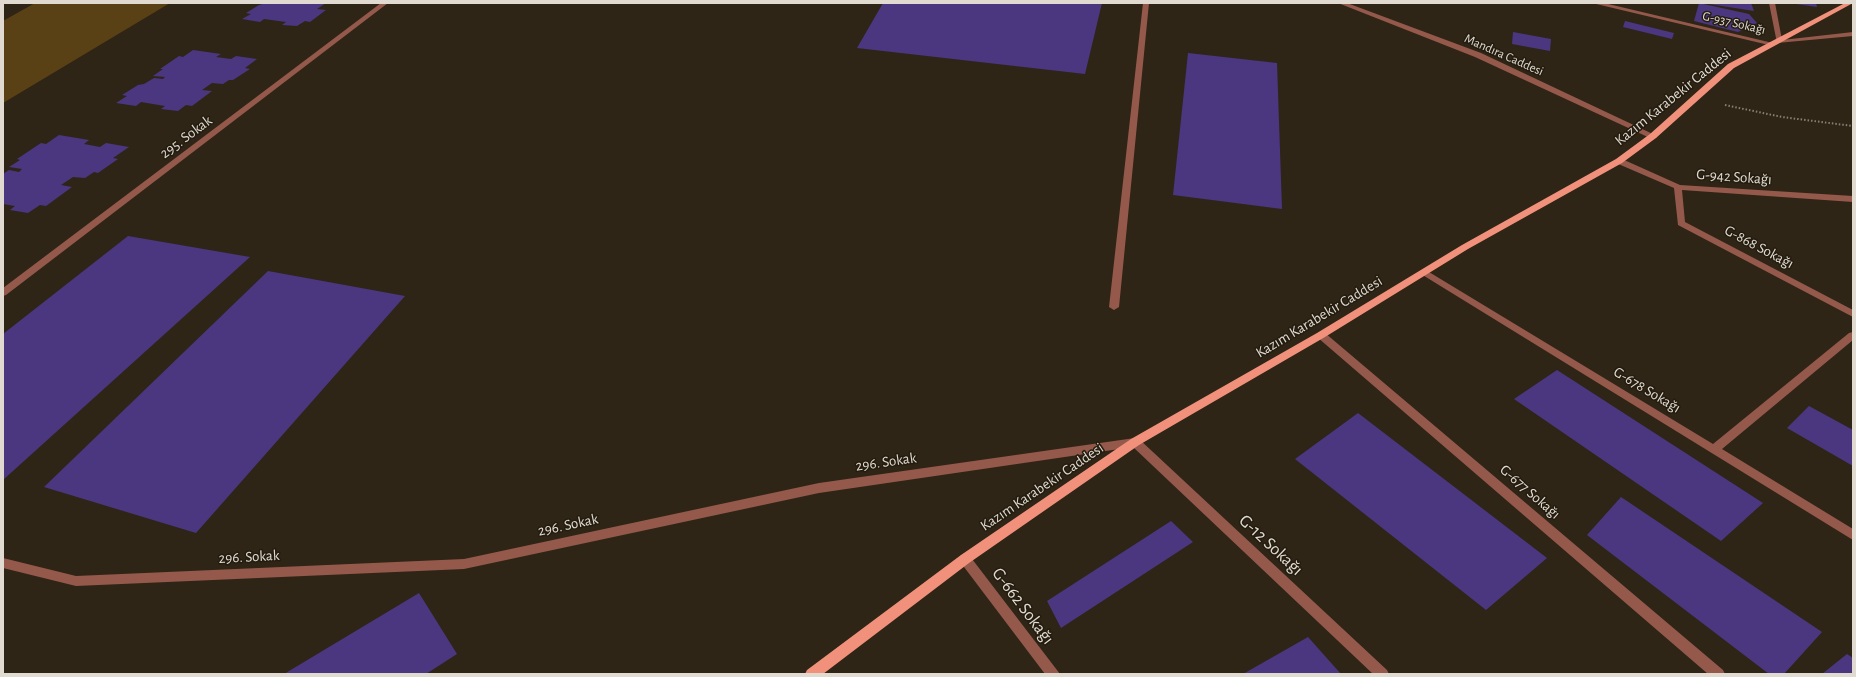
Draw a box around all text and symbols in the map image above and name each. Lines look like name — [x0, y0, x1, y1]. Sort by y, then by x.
street label: G-937 Sokağı — [1701, 8, 1767, 38]
street label: Mandıra Caddesi — [1462, 31, 1546, 79]
street label: Kazım Karabekir Caddesi — [1611, 45, 1735, 149]
street label: 295. Sokak — [156, 112, 216, 162]
street label: G-942 Sokağı — [1696, 165, 1772, 189]
street label: G-868 Sokağı — [1721, 221, 1797, 273]
street label: Kazım Karabekir Caddesi — [1252, 272, 1386, 362]
street label: G-678 Sokağı — [1610, 363, 1684, 417]
street label: Kazım Karabekir Caddesi — [977, 439, 1107, 535]
street label: 296. Sokak — [854, 449, 918, 475]
street label: G-677 Sokağı — [1496, 461, 1564, 523]
street label: 296. Sokak — [536, 510, 600, 540]
street label: G-12 Sokağı — [1234, 510, 1308, 580]
street label: 296. Sokak — [218, 546, 280, 568]
street label: G-662 Sokağı — [987, 563, 1059, 649]

